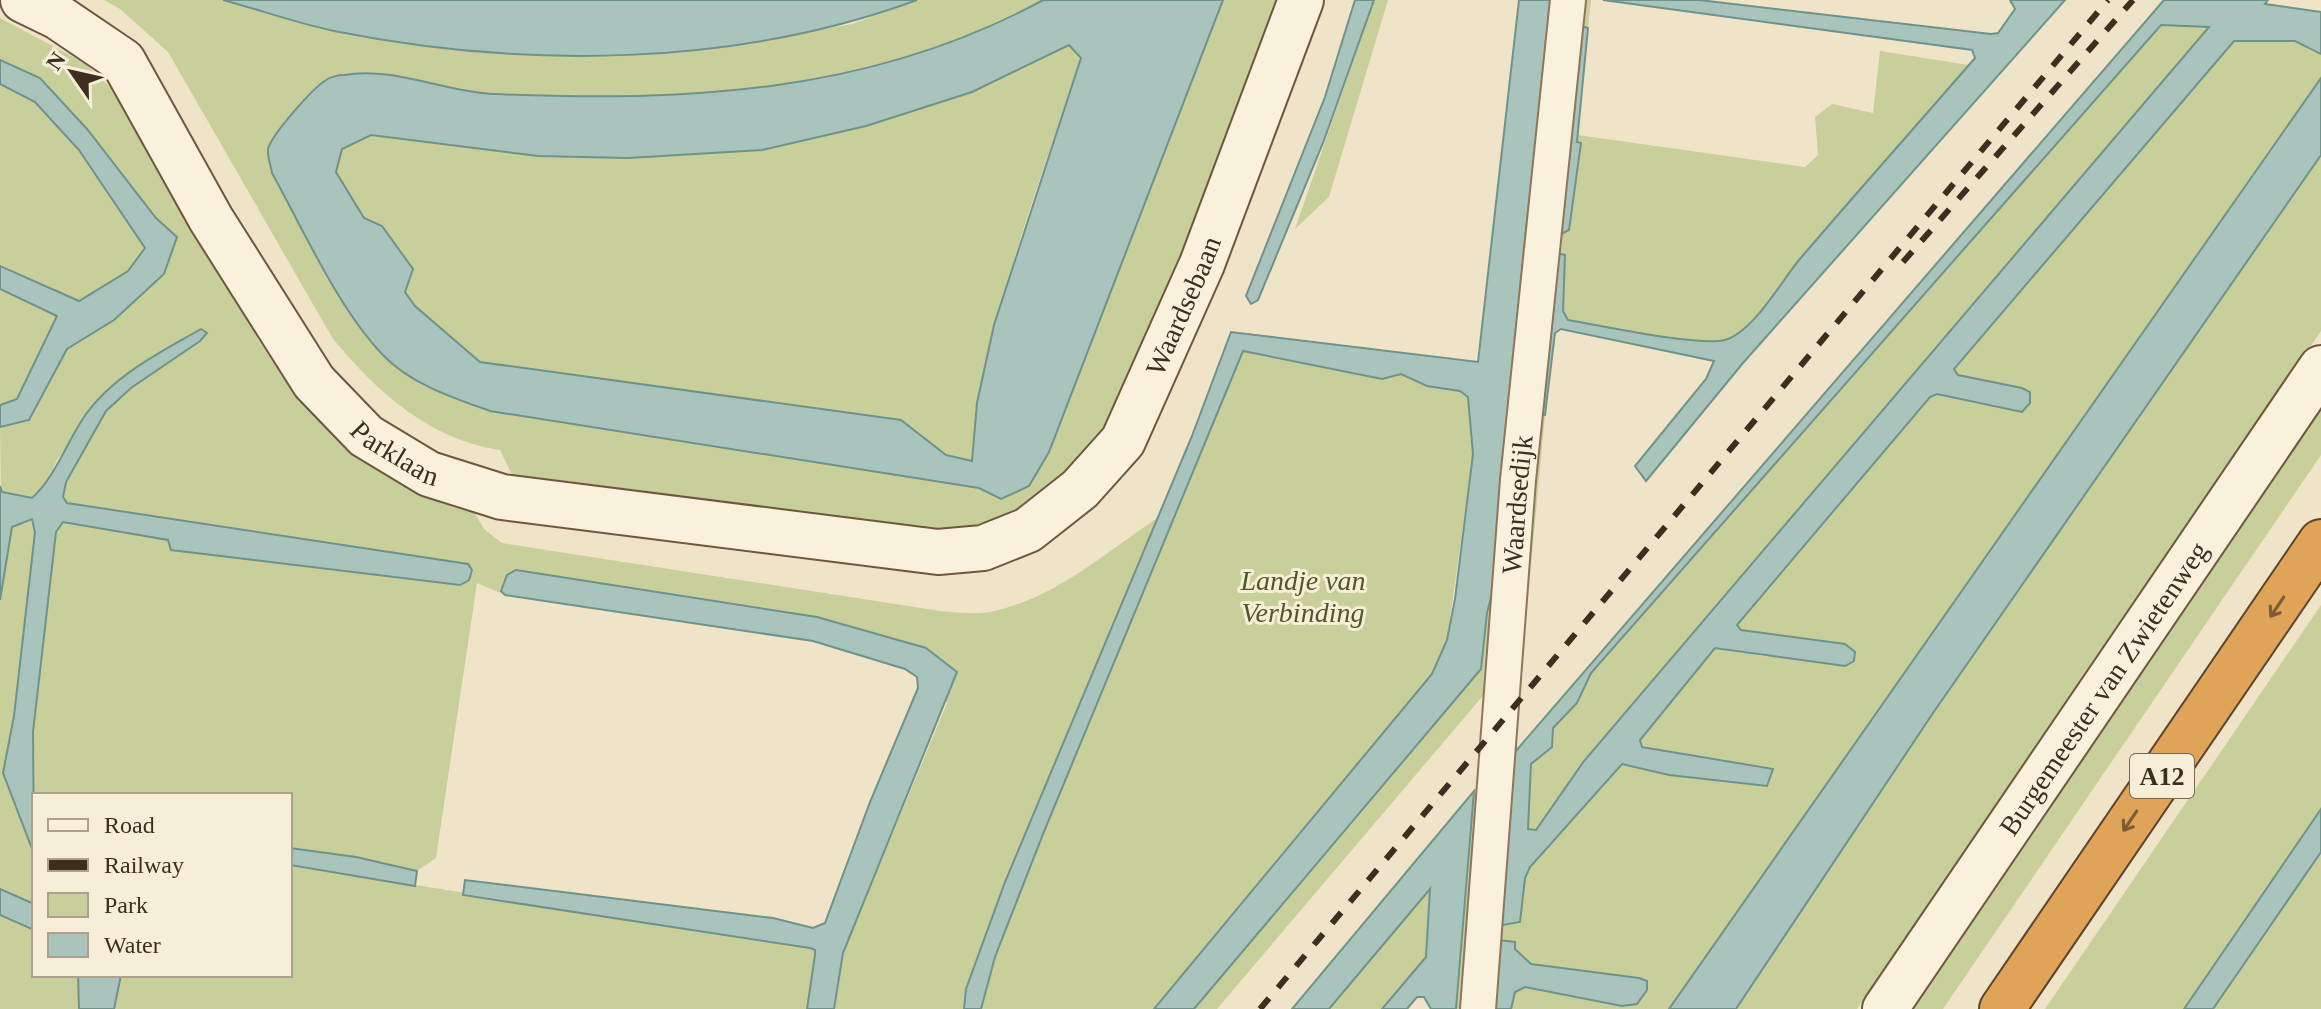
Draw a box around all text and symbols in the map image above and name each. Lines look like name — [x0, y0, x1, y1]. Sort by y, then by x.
north arrow — [32, 32, 112, 112]
text: N — [41, 47, 71, 75]
street label: Waardsebaan — [1139, 232, 1227, 380]
street label: Parklaan — [344, 415, 442, 492]
street label: Waardsedijk — [1496, 434, 1539, 575]
street label: Burgemeester van Zwietenweg — [1993, 536, 2214, 841]
park label: Landje van Verbinding — [1239, 565, 1366, 628]
one-way arrow — [2269, 595, 2285, 617]
road number: A12 — [2130, 754, 2194, 798]
legend — [32, 793, 292, 977]
one-way arrow — [2122, 810, 2139, 832]
text: Road — [104, 812, 155, 838]
text: Railway — [104, 852, 184, 878]
text: Park — [104, 892, 148, 918]
text: Water — [104, 932, 161, 958]

